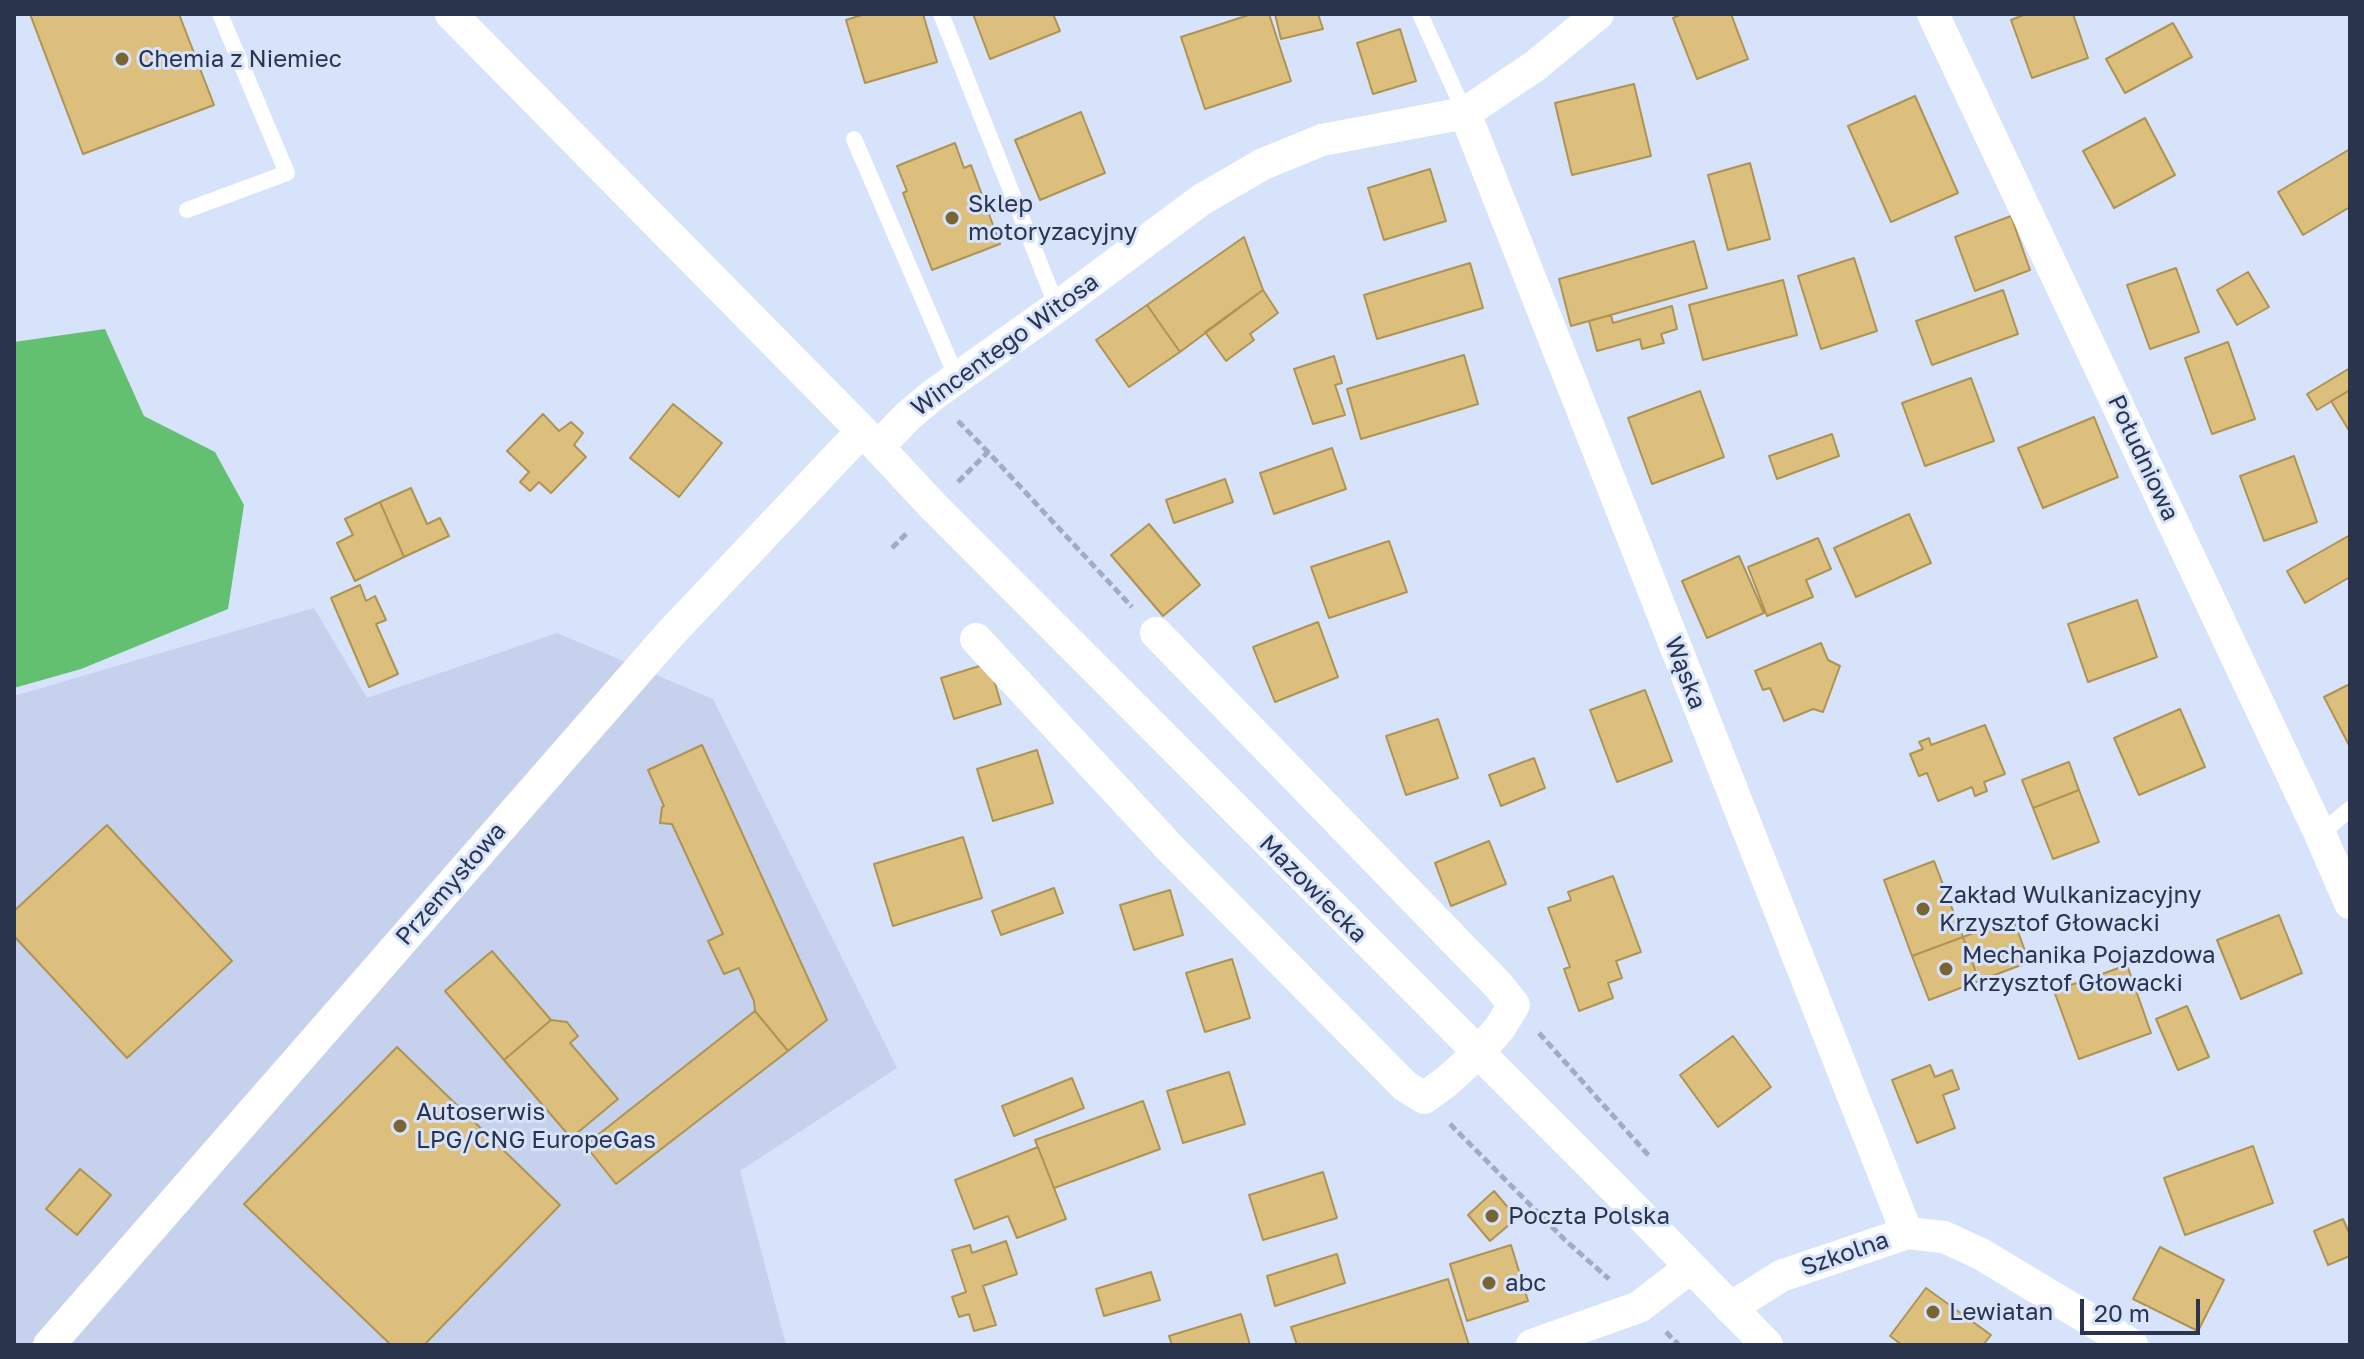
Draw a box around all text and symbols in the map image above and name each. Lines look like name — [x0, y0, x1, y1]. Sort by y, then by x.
place label: Chemia z Niemiec — [138, 45, 342, 73]
marker: Chemia z Niemiec — [113, 50, 131, 68]
place label: Sklep motoryzacyjny — [968, 190, 1137, 246]
marker: Sklep motoryzacyjny — [943, 209, 961, 227]
street label: Wincentego Witosa — [906, 267, 1104, 423]
street label: Południowa — [2101, 391, 2185, 525]
street label: Wąska — [1658, 633, 1712, 713]
street label: Przemysłowa — [390, 817, 512, 951]
street label: Mazowiecka — [1253, 829, 1373, 949]
place label: Zakład Wulkanizacyjny Krzysztof Głowacki — [1939, 881, 2201, 937]
marker: Zakład Wulkanizacyjny Krzysztof Głowacki — [1914, 900, 1932, 918]
place label: Mechanika Pojazdowa Krzysztof Głowacki — [1962, 941, 2216, 997]
marker: Mechanika Pojazdowa Krzysztof Głowacki — [1937, 960, 1955, 978]
place label: Autoserwis LPG/CNG EuropeGas — [416, 1098, 656, 1154]
marker: Autoserwis LPG/CNG EuropeGas — [391, 1117, 409, 1135]
place label: Poczta Polska — [1508, 1202, 1670, 1230]
marker: Poczta Polska — [1483, 1207, 1501, 1225]
street label: Szkolna — [1797, 1226, 1893, 1282]
place label: abc — [1505, 1269, 1546, 1297]
marker: abc — [1480, 1274, 1498, 1292]
scale bar — [2084, 1283, 2204, 1333]
place label: Lewiatan — [1949, 1298, 2053, 1326]
text: 20 m — [2094, 1298, 2150, 1327]
marker: Lewiatan — [1924, 1303, 1942, 1321]

